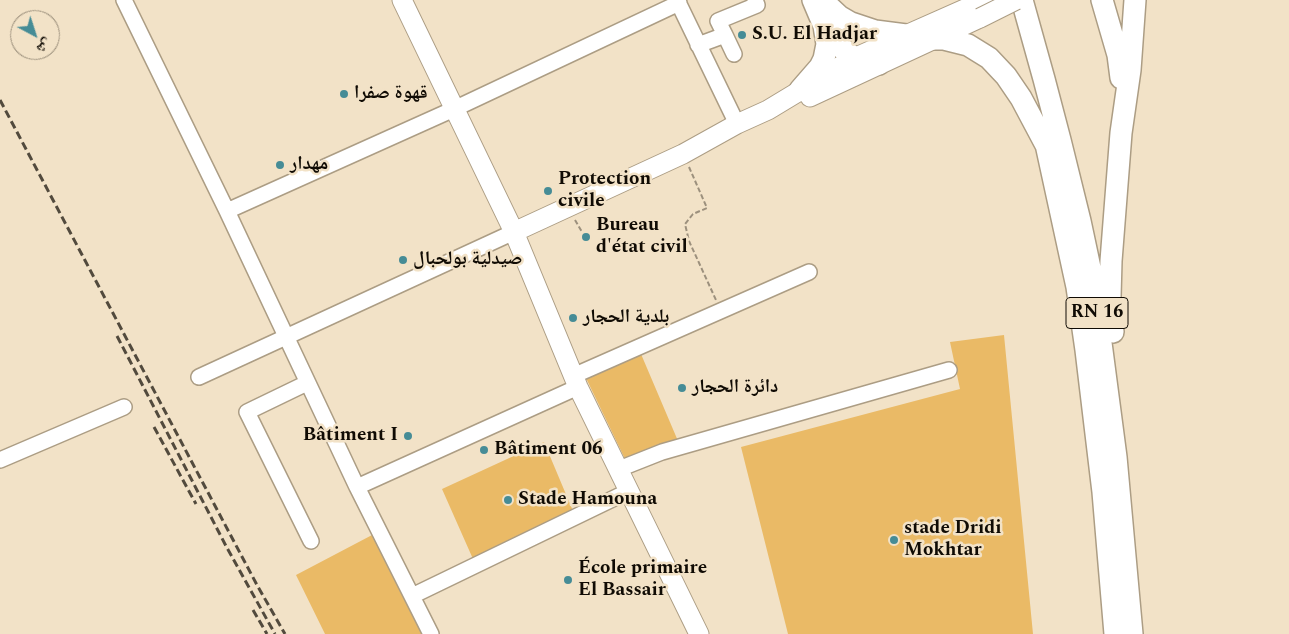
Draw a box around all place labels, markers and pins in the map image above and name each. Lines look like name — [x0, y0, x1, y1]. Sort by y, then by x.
place label: S.U. El Hadjar — [752, 24, 877, 46]
marker: S.U. El Hadjar — [736, 29, 748, 41]
place label: قهوة صفرا — [354, 83, 428, 105]
marker: قهوة صفرا — [338, 88, 350, 100]
place label: مهدار — [290, 154, 328, 176]
marker: مهدار — [274, 159, 286, 171]
place label: Protection civile — [558, 169, 651, 213]
marker: Protection civile — [542, 185, 554, 197]
place label: Bureau d'état civil — [596, 215, 688, 259]
marker: Bureau d'état civil — [580, 231, 592, 243]
place label: صيدلية بولحبال — [413, 249, 522, 271]
marker: صيدلية بولحبال — [397, 254, 409, 266]
place label: بلدية الحجار — [583, 307, 669, 329]
marker: بلدية الحجار — [567, 312, 579, 324]
place label: دائرة الحجار — [692, 377, 778, 399]
marker: دائرة الحجار — [676, 382, 688, 394]
place label: Bâtiment I — [303, 425, 398, 447]
marker: Bâtiment I — [402, 430, 414, 442]
place label: Bâtiment 06 — [494, 439, 603, 461]
marker: Bâtiment 06 — [478, 444, 490, 456]
place label: Stade Hamouna — [518, 489, 657, 511]
marker: Stade Hamouna — [502, 494, 514, 506]
place label: stade Dridi Mokhtar — [904, 518, 1002, 562]
marker: stade Dridi Mokhtar — [888, 534, 900, 546]
place label: École primaire El Bassair — [578, 558, 707, 602]
marker: École primaire El Bassair — [562, 574, 574, 586]

